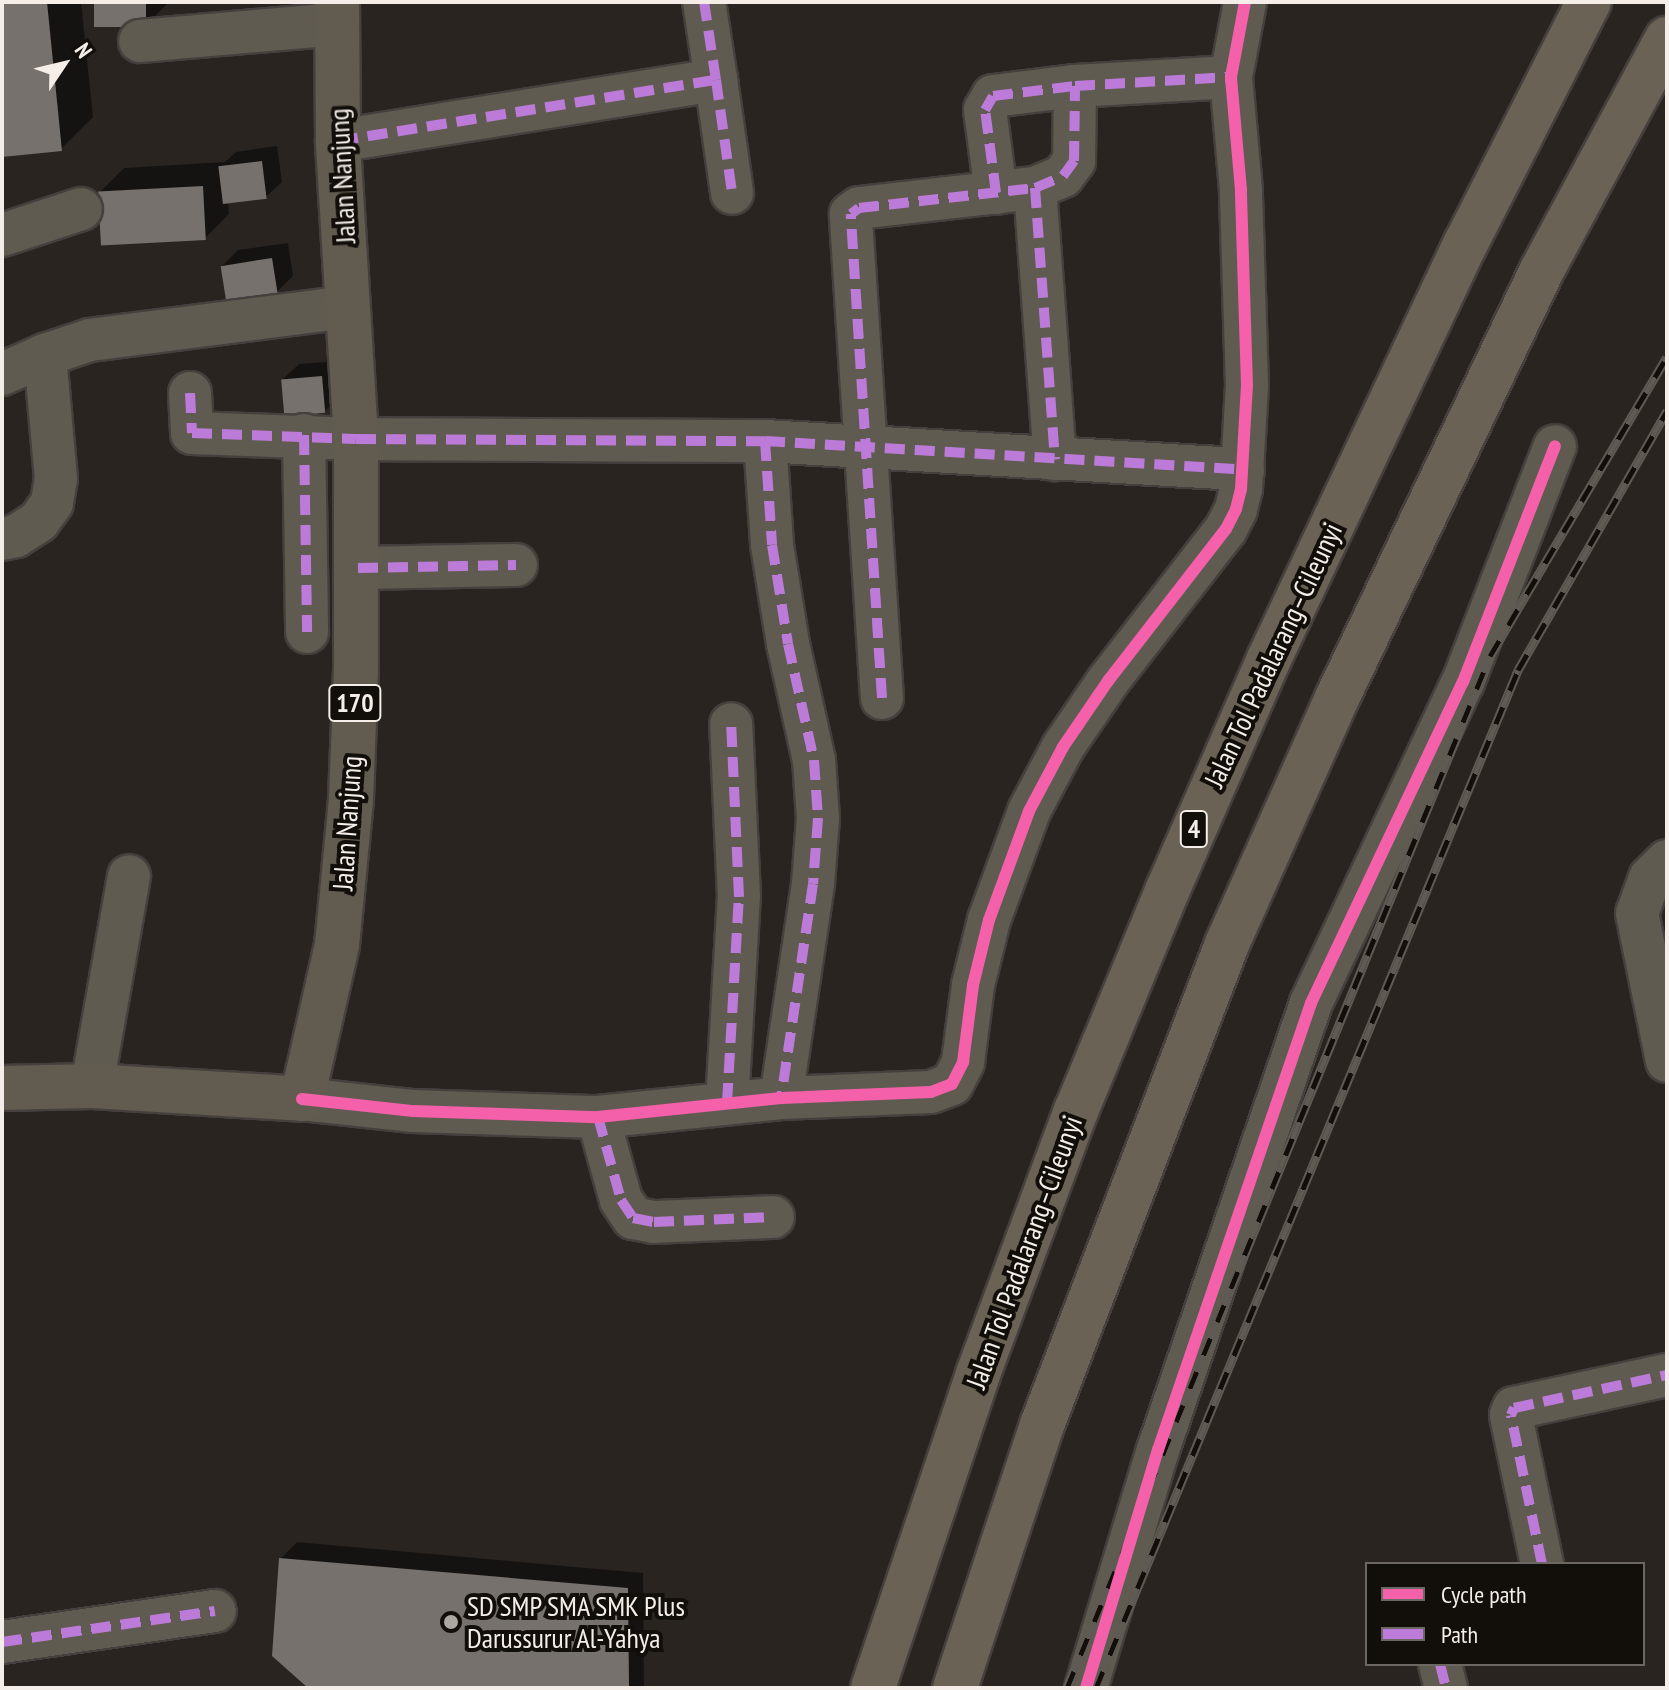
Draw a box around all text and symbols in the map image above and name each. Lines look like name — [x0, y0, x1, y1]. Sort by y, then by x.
north arrow — [24, 24, 104, 104]
text: N — [69, 37, 99, 63]
street label: Jalan Nanjung — [322, 108, 362, 244]
street label: Jalan Tol Padalarang–Cileunyi — [1197, 517, 1349, 793]
road number: 170 — [327, 681, 383, 725]
street label: Jalan Nanjung — [326, 754, 368, 892]
road number: 4 — [1178, 807, 1210, 851]
street label: Jalan Tol Padalarang–Cileunyi — [959, 1111, 1089, 1393]
legend — [1365, 1562, 1645, 1666]
text: Cycle path — [1441, 1579, 1527, 1610]
place label: SD SMP SMA SMK Plus Darussurur Al-Yahya — [467, 1589, 687, 1655]
marker: SD SMP SMA SMK Plus Darussurur Al-Yahya — [442, 1613, 460, 1631]
text: Path — [1441, 1619, 1478, 1650]

